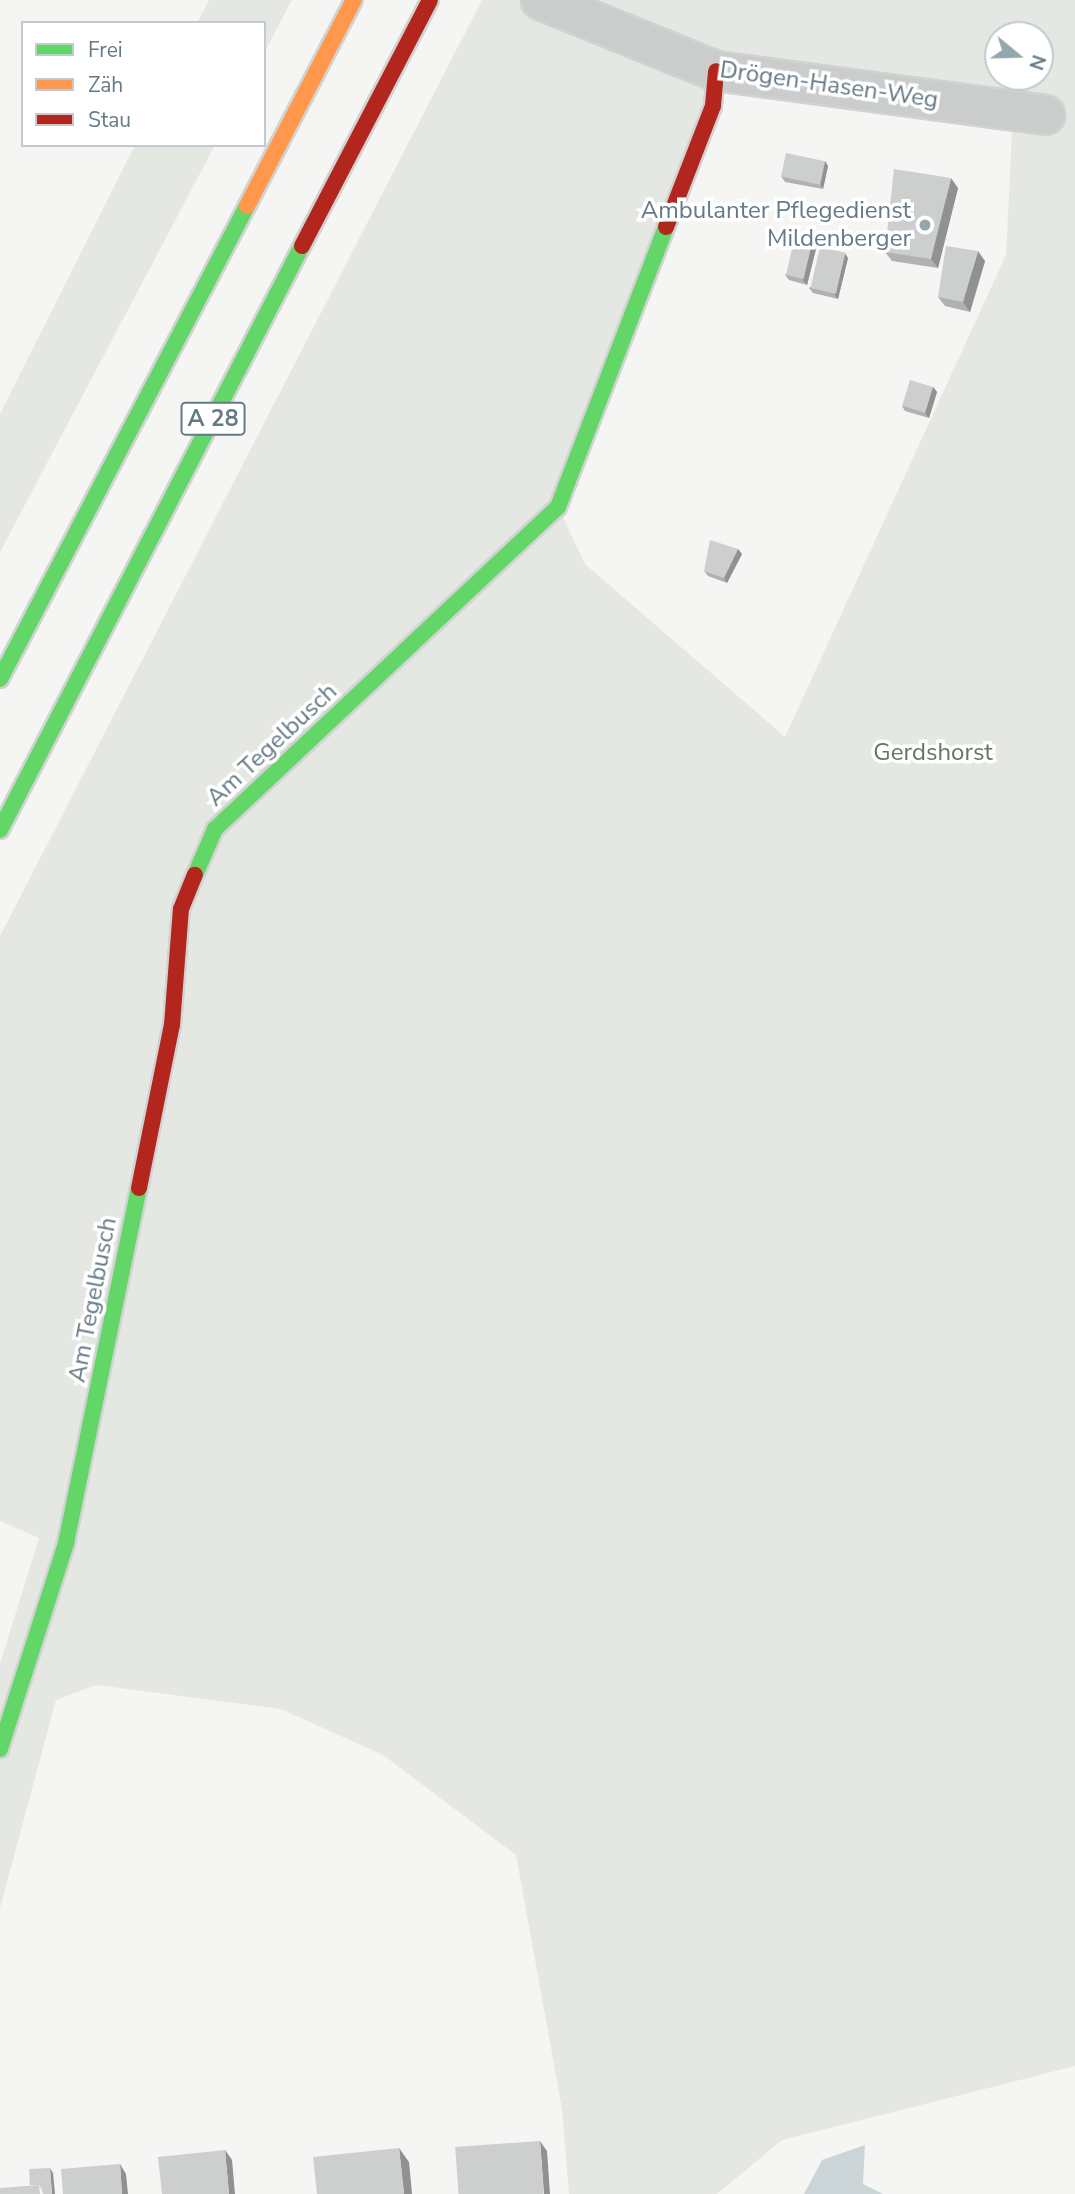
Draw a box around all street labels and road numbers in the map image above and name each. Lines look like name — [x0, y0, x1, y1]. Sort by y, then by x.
street label: Drögen-Hasen-Weg — [718, 55, 940, 115]
road number: A 28 — [180, 400, 246, 438]
street label: Am Tegelbusch — [201, 677, 343, 813]
street label: Am Tegelbusch — [63, 1215, 123, 1385]

